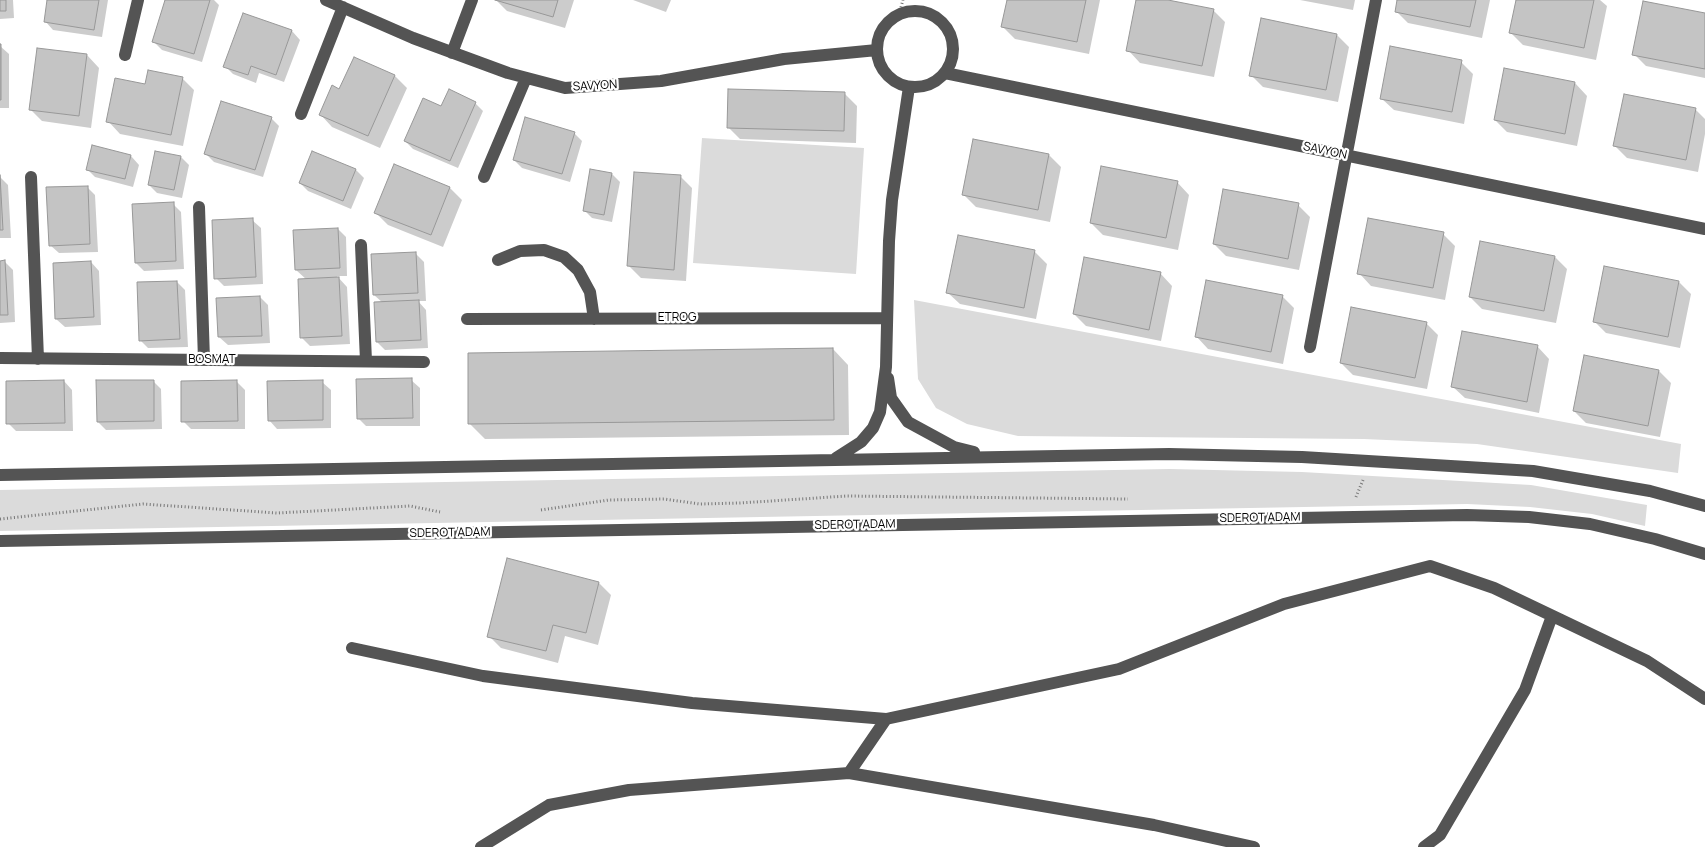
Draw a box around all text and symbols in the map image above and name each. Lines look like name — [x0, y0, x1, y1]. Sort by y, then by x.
street label: SAVYON — [572, 78, 618, 94]
street label: SAVYON — [1302, 139, 1348, 163]
street label: ETROG — [658, 311, 696, 325]
street label: BOSMAT — [188, 353, 236, 367]
street label: SDEROT ADAM — [1219, 510, 1301, 526]
street label: SDEROT ADAM — [814, 517, 896, 533]
street label: SDEROT ADAM — [409, 525, 491, 541]

